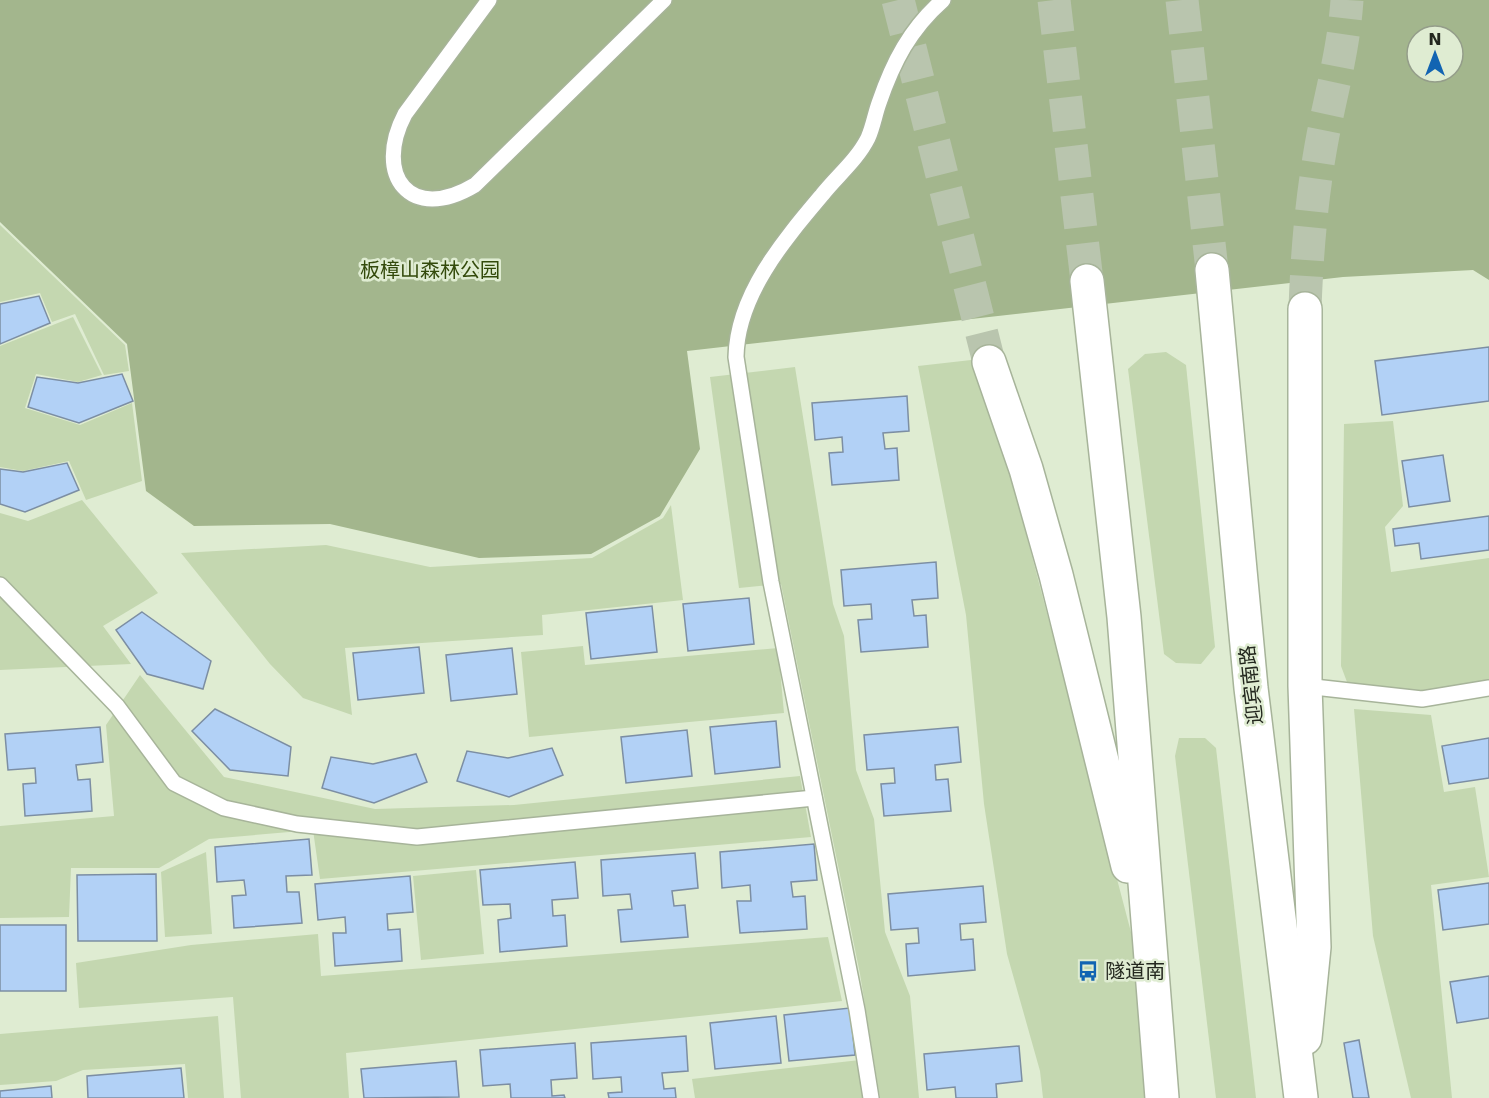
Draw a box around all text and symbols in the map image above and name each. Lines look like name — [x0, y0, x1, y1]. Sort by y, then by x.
north arrow — [1405, 24, 1465, 84]
text: N — [1428, 30, 1442, 49]
park label: 板樟山森林公园 — [360, 258, 500, 282]
street label: 迎宾南路 — [1235, 644, 1267, 726]
bus stop icon: 隧道南 — [1076, 959, 1100, 983]
place label: 隧道南 — [1105, 959, 1165, 983]

